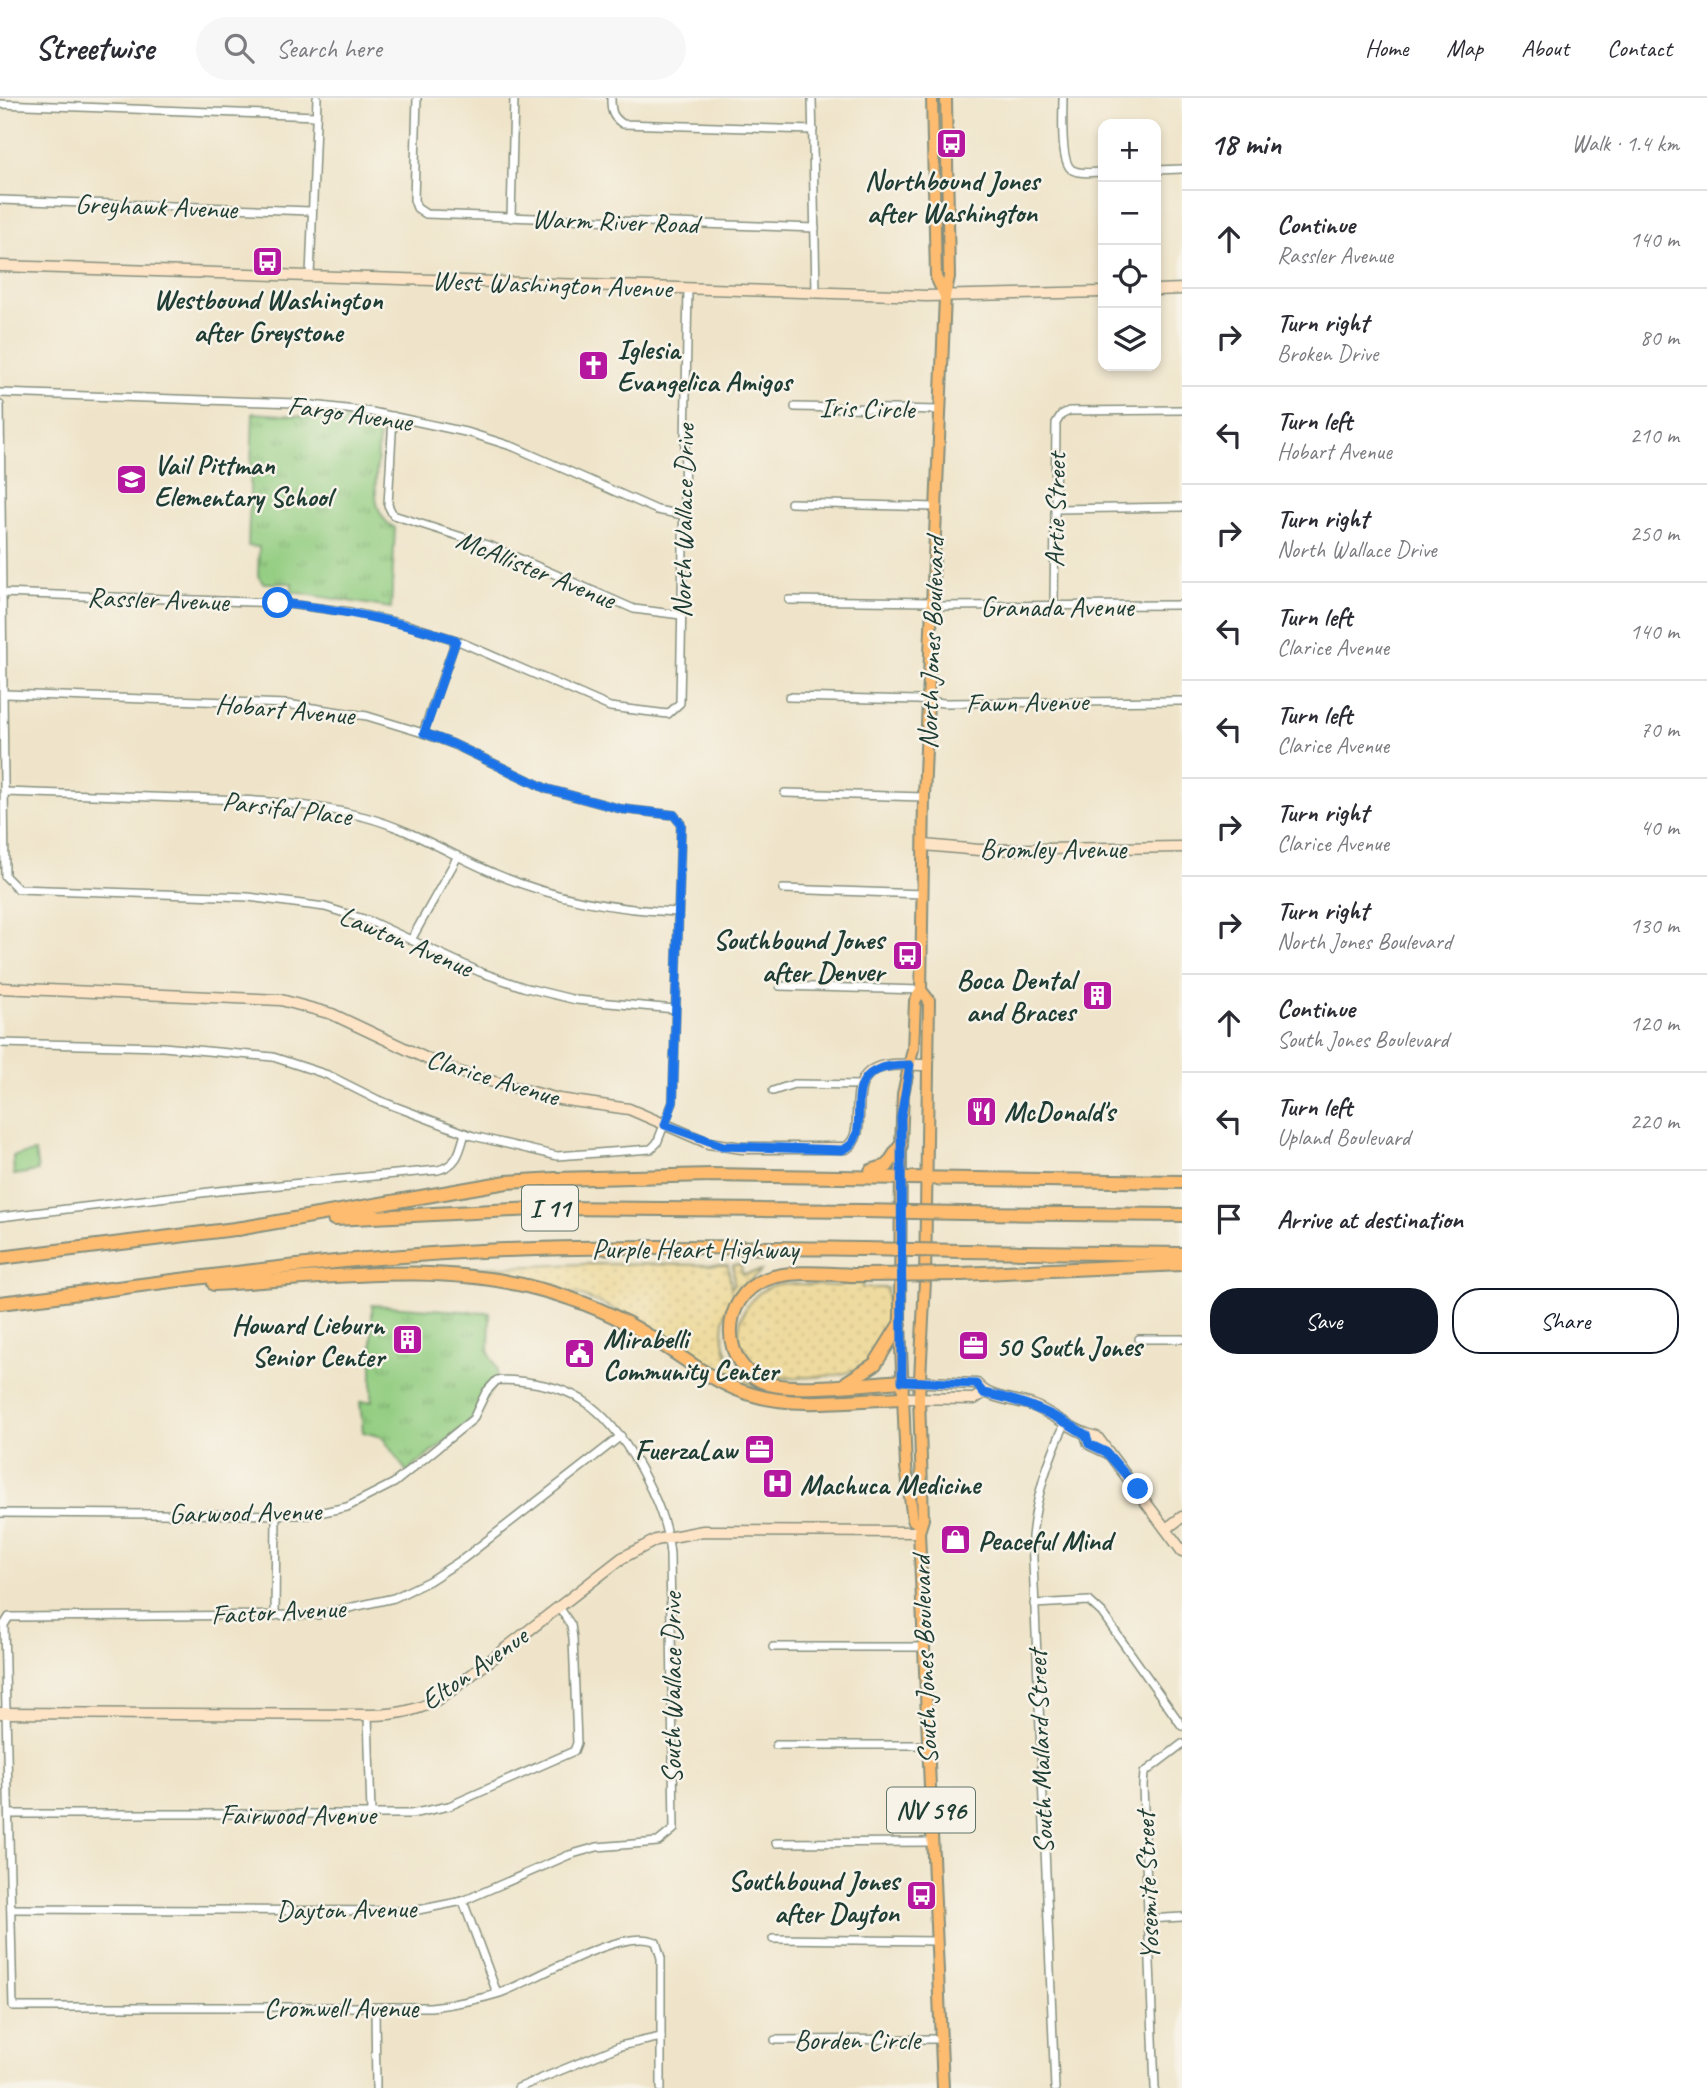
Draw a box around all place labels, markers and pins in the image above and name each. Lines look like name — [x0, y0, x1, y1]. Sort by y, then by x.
bus stop icon: Northbound Jones after Washington — [935, 126, 969, 160]
place label: Northbound Jones after Washington — [865, 163, 1042, 230]
bus stop icon: Westbound Washington after Greystone — [251, 245, 285, 279]
place label: Westbound Washington after Greystone — [153, 282, 384, 349]
place label: Iglesia Evangelica Amigos — [617, 332, 794, 399]
church icon: Iglesia Evangelica Amigos — [577, 348, 611, 382]
place label: Vail Pittman Elementary School — [154, 447, 337, 514]
school or university icon: Vail Pittman Elementary School — [114, 463, 148, 497]
place label: Southbound Jones after Denver — [713, 922, 887, 989]
bus stop icon: Southbound Jones after Denver — [890, 938, 924, 972]
place label: Boca Dental and Braces — [956, 962, 1081, 1029]
building icon: Boca Dental and Braces — [1081, 978, 1115, 1012]
restaurant icon: McDonald's — [964, 1094, 998, 1128]
place label: McDonald's — [1004, 1094, 1118, 1129]
place label: Howard Lieburn Senior Center — [232, 1307, 387, 1374]
place label: Mirabelli Community Center — [603, 1321, 781, 1389]
building icon: Howard Lieburn Senior Center — [390, 1323, 424, 1357]
office icon: 50 South Jones — [956, 1329, 990, 1363]
place label: 50 South Jones — [996, 1329, 1145, 1364]
public building icon: Mirabelli Community Center — [563, 1337, 597, 1371]
place label: FuerzaLaw — [635, 1432, 740, 1467]
office icon: FuerzaLaw — [743, 1432, 777, 1466]
hospital icon: Machuca Medicine — [760, 1467, 794, 1501]
place label: Machuca Medicine — [800, 1467, 983, 1502]
shop icon: Peaceful Mind — [938, 1523, 972, 1557]
place label: Peaceful Mind — [978, 1523, 1116, 1558]
place label: Southbound Jones after Dayton — [728, 1863, 902, 1931]
bus stop icon: Southbound Jones after Dayton — [905, 1879, 939, 1913]

